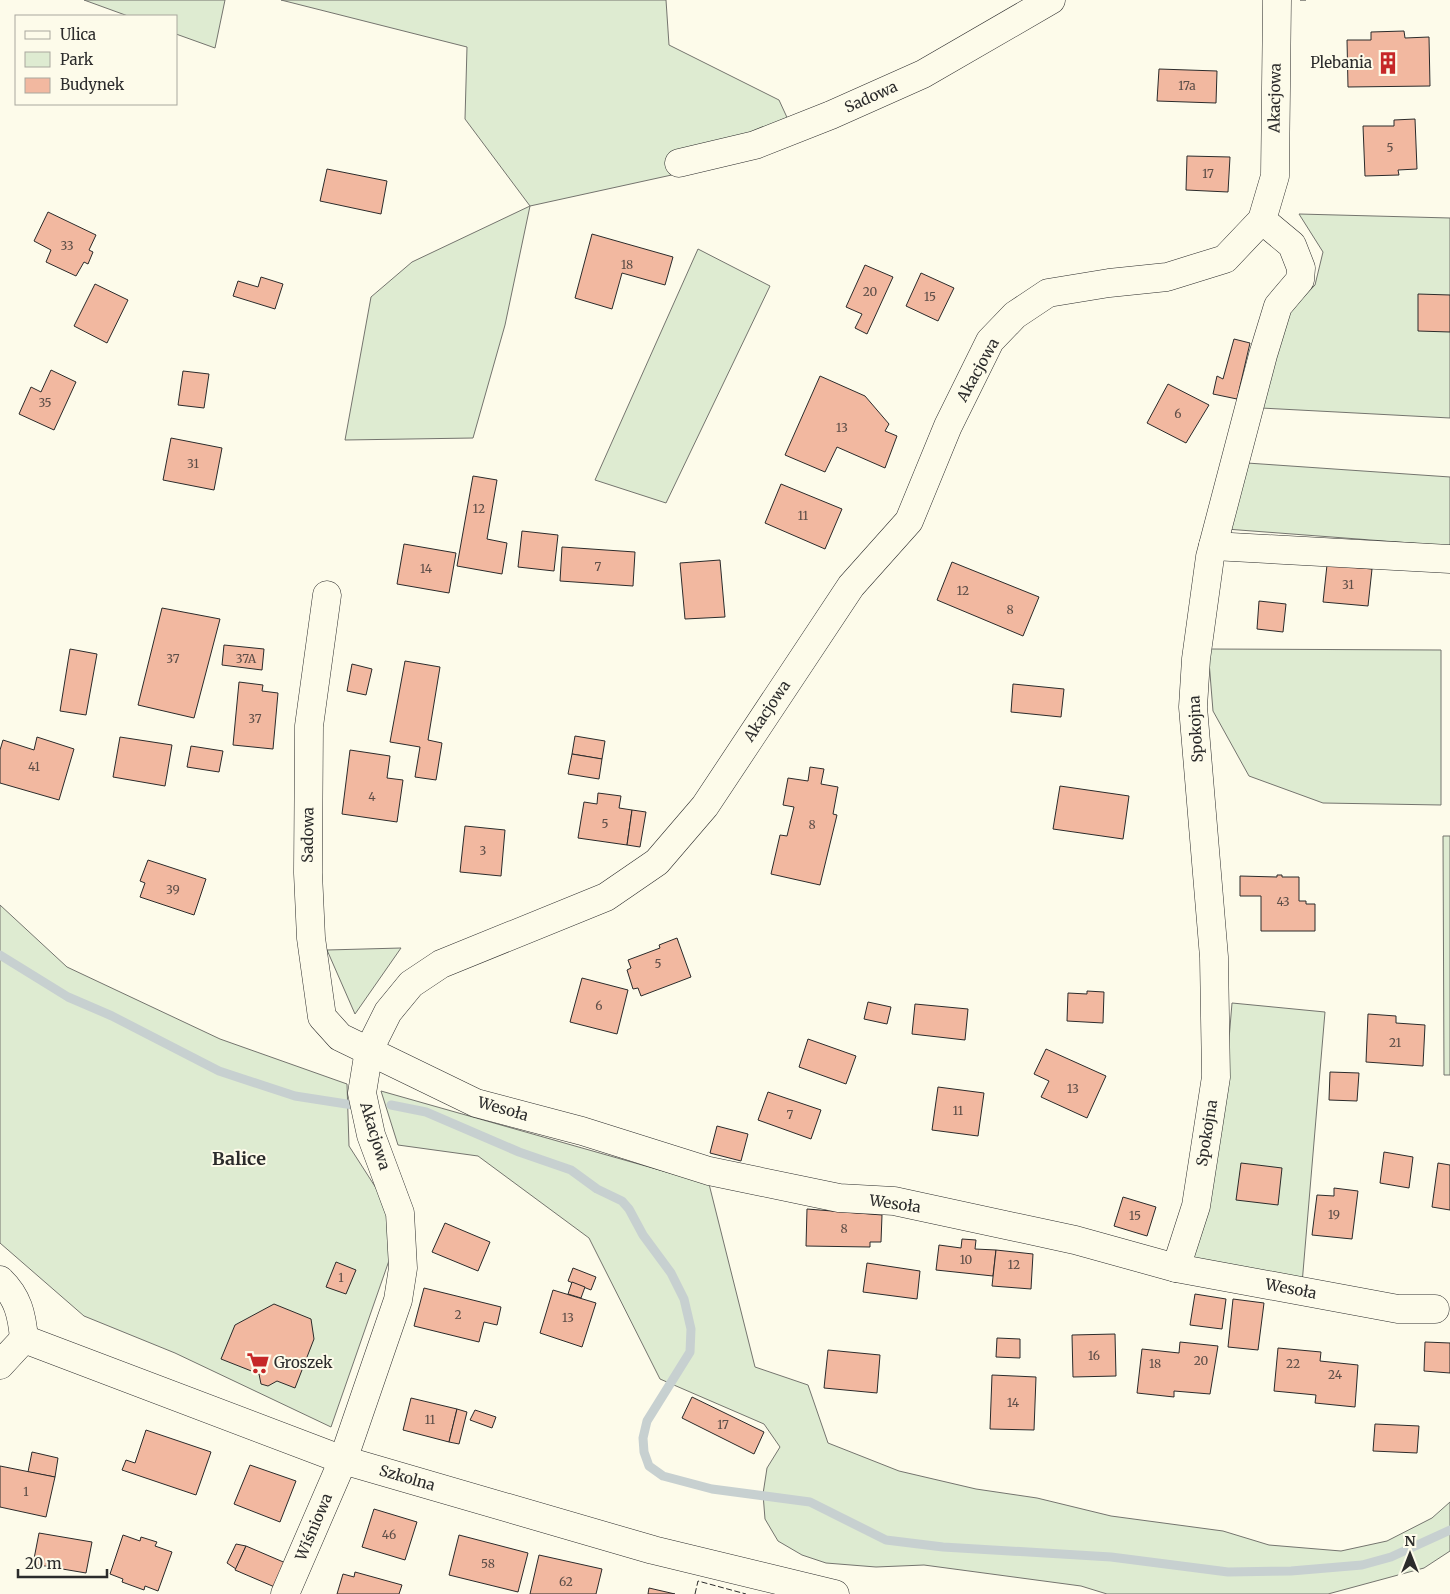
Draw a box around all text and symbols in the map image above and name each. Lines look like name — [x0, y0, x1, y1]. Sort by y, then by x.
legend — [15, 15, 178, 105]
text: Ulica — [60, 25, 96, 44]
text: Park — [60, 50, 94, 69]
building icon: Plebania — [1375, 50, 1401, 76]
place label: Plebania — [1310, 53, 1372, 72]
street label: Akacjowa — [1264, 63, 1285, 134]
text: Budynek — [60, 75, 125, 94]
street label: Sadowa — [841, 77, 900, 117]
house number: 17a — [1178, 78, 1196, 93]
house number: 5 — [1386, 140, 1394, 155]
house number: 17 — [1202, 166, 1214, 181]
house number: 33 — [60, 238, 74, 253]
house number: 18 — [621, 257, 633, 272]
house number: 20 — [863, 284, 878, 299]
house number: 15 — [924, 289, 936, 304]
street label: Akacjowa — [952, 335, 1003, 406]
house number: 35 — [38, 395, 52, 410]
house number: 6 — [1174, 406, 1182, 421]
house number: 13 — [836, 420, 848, 435]
house number: 31 — [187, 456, 199, 471]
house number: 12 — [473, 501, 485, 516]
house number: 11 — [798, 508, 809, 523]
house number: 7 — [595, 559, 602, 574]
house number: 14 — [420, 561, 433, 576]
house number: 31 — [1342, 577, 1354, 592]
house number: 12 — [957, 583, 969, 598]
house number: 8 — [1006, 602, 1014, 617]
house number: 37 — [166, 651, 180, 666]
house number: 37A — [236, 651, 257, 666]
street label: Akacjowa — [739, 676, 794, 746]
street label: Spokojna — [1184, 695, 1207, 763]
house number: 37 — [248, 711, 262, 726]
house number: 41 — [28, 759, 41, 774]
house number: 4 — [368, 789, 376, 804]
street label: Sadowa — [298, 807, 317, 863]
house number: 5 — [601, 816, 609, 831]
house number: 8 — [808, 817, 816, 832]
house number: 3 — [480, 843, 487, 858]
house number: 39 — [166, 882, 180, 897]
house number: 43 — [1276, 894, 1290, 909]
house number: 5 — [654, 956, 662, 971]
house number: 6 — [595, 998, 603, 1013]
house number: 21 — [1389, 1035, 1402, 1050]
house number: 13 — [1067, 1081, 1079, 1096]
street label: Wesoła — [475, 1092, 531, 1125]
street label: Spokojna — [1192, 1098, 1221, 1168]
street label: Akacjowa — [356, 1099, 395, 1172]
house number: 11 — [953, 1103, 964, 1118]
house number: 7 — [787, 1107, 794, 1122]
district label: Balice — [212, 1147, 266, 1170]
street label: Wesoła — [867, 1190, 922, 1217]
house number: 19 — [1328, 1207, 1340, 1222]
house number: 15 — [1129, 1208, 1141, 1223]
house number: 8 — [840, 1221, 848, 1236]
house number: 10 — [960, 1252, 973, 1267]
house number: 12 — [1008, 1257, 1020, 1272]
house number: 1 — [338, 1270, 344, 1285]
street label: Wesoła — [1263, 1274, 1318, 1303]
house number: 2 — [454, 1307, 462, 1322]
house number: 13 — [562, 1310, 574, 1325]
house number: 16 — [1088, 1348, 1100, 1363]
supermarket icon: Groszek — [245, 1350, 271, 1376]
place label: Groszek — [274, 1353, 333, 1372]
house number: 20 — [1194, 1353, 1209, 1368]
house number: 18 — [1149, 1356, 1161, 1371]
house number: 22 — [1286, 1356, 1300, 1371]
house number: 24 — [1328, 1367, 1343, 1382]
house number: 14 — [1007, 1395, 1020, 1410]
house number: 11 — [425, 1412, 436, 1427]
house number: 17 — [717, 1417, 729, 1432]
street label: Szkolna — [377, 1461, 437, 1495]
house number: 1 — [23, 1484, 29, 1499]
street label: Wiśniowa — [291, 1490, 336, 1564]
house number: 46 — [382, 1527, 396, 1542]
north arrow — [1385, 1529, 1435, 1579]
text: N — [1404, 1532, 1416, 1550]
scale bar — [18, 1546, 106, 1578]
text: 20 m — [25, 1554, 62, 1573]
house number: 58 — [481, 1556, 495, 1571]
house number: 62 — [559, 1574, 573, 1589]

